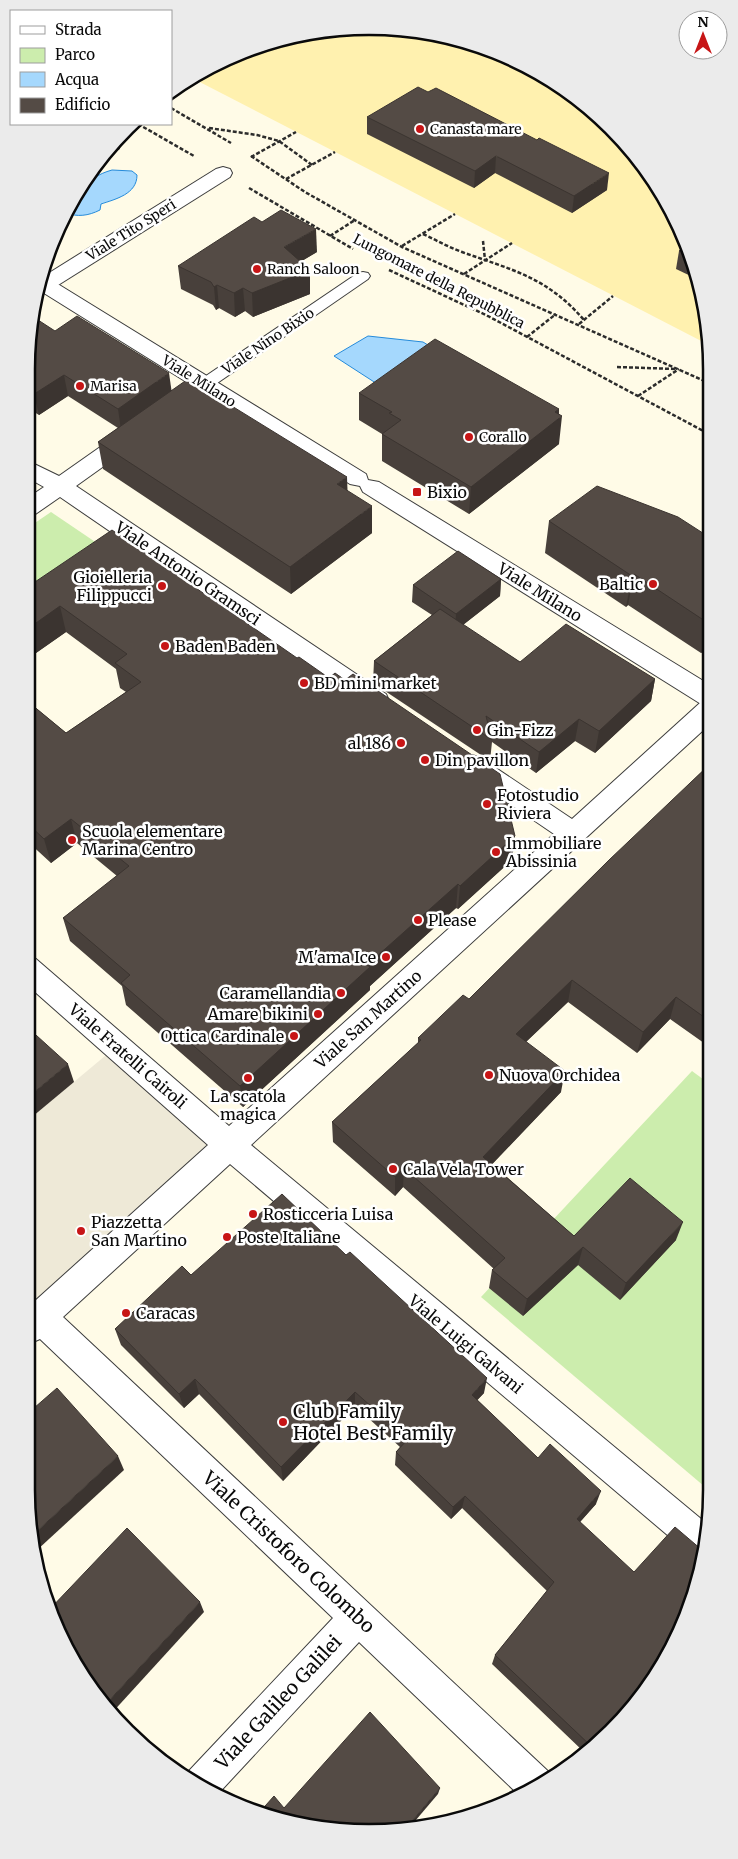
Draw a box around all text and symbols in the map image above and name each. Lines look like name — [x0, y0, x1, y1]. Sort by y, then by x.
legend — [10, 10, 172, 125]
north arrow — [678, 10, 728, 60]
text: N — [697, 13, 709, 31]
text: Strada — [55, 20, 102, 39]
text: Parco — [55, 45, 95, 64]
text: Acqua — [54, 70, 99, 89]
text: Edificio — [55, 95, 111, 114]
place label: Canasta mare — [430, 120, 522, 138]
marker: Canasta mare — [414, 123, 426, 135]
street label: Viale Tito Speri — [82, 195, 180, 265]
street label: Lungomare della Repubblica — [350, 230, 528, 332]
place label: Ranch Saloon — [267, 260, 359, 278]
marker: Ranch Saloon — [251, 263, 263, 275]
street label: Viale Nino Bixio — [218, 304, 317, 379]
street label: Viale Milano — [158, 351, 239, 411]
place label: Marisa — [90, 377, 137, 395]
marker: Marisa — [74, 380, 86, 392]
place label: Corallo — [479, 428, 527, 446]
marker: Corallo — [463, 431, 475, 443]
place label: Bixio — [427, 482, 467, 502]
marker: Bixio — [411, 486, 423, 498]
street label: Viale Antonio Gramsci — [111, 516, 265, 629]
street label: Viale Milano — [493, 558, 586, 626]
place label: Gioielleria Filippucci — [74, 567, 152, 605]
place label: Baltic — [599, 574, 643, 594]
marker: Baltic — [647, 578, 659, 590]
marker: Gioielleria Filippucci — [156, 580, 168, 592]
place label: Baden Baden — [175, 636, 276, 656]
marker: Baden Baden — [159, 640, 171, 652]
place label: BD mini market — [314, 673, 437, 693]
marker: BD mini market — [298, 677, 310, 689]
place label: Gin-Fizz — [487, 720, 554, 740]
marker: Gin-Fizz — [471, 724, 483, 736]
place label: al 186 — [348, 733, 391, 753]
marker: al 186 — [395, 737, 407, 749]
place label: Din pavillon — [435, 750, 529, 770]
marker: Din pavillon — [419, 754, 431, 766]
place label: Fotostudio Riviera — [497, 785, 579, 823]
marker: Fotostudio Riviera — [481, 798, 493, 810]
place label: Scuola elementare Marina Centro — [82, 821, 223, 859]
place label: Immobiliare Abissinia — [505, 833, 601, 871]
marker: Scuola elementare Marina Centro — [66, 834, 78, 846]
marker: Immobiliare Abissinia — [490, 846, 502, 858]
place label: Please — [428, 910, 476, 930]
marker: Please — [412, 914, 424, 926]
place label: M'ama Ice — [298, 947, 376, 967]
marker: M'ama Ice — [380, 951, 392, 963]
street label: Viale San Martino — [310, 966, 426, 1073]
place label: Caramellandia — [220, 983, 331, 1003]
marker: Caramellandia — [335, 987, 347, 999]
street label: Viale Fratelli Cairoli — [64, 999, 191, 1113]
place label: Amare bikini — [206, 1004, 308, 1024]
marker: Amare bikini — [312, 1008, 324, 1020]
place label: Ottica Cardinale — [161, 1026, 284, 1046]
marker: Ottica Cardinale — [288, 1030, 300, 1042]
place label: Nuova Orchidea — [499, 1065, 621, 1085]
marker: Nuova Orchidea — [483, 1069, 495, 1081]
marker: La scatola magica — [242, 1072, 254, 1084]
place label: La scatola magica — [210, 1086, 286, 1124]
place label: Cala Vela Tower — [403, 1159, 524, 1179]
marker: Cala Vela Tower — [387, 1163, 399, 1175]
place label: Rosticceria Luisa — [263, 1204, 394, 1224]
marker: Rosticceria Luisa — [247, 1208, 259, 1220]
place label: Piazzetta San Martino — [91, 1212, 187, 1250]
marker: Piazzetta San Martino — [75, 1225, 87, 1237]
place label: Poste Italiane — [237, 1227, 340, 1247]
marker: Poste Italiane — [221, 1231, 233, 1243]
street label: Viale Luigi Galvani — [404, 1290, 527, 1398]
place label: Caracas — [136, 1303, 195, 1323]
marker: Caracas — [120, 1307, 132, 1319]
place label: Club Family Hotel Best Family — [293, 1399, 453, 1445]
marker: Club Family Hotel Best Family — [277, 1416, 289, 1428]
street label: Viale Cristoforo Colombo — [197, 1465, 380, 1638]
street label: Viale Galileo Galilei — [209, 1630, 346, 1775]

